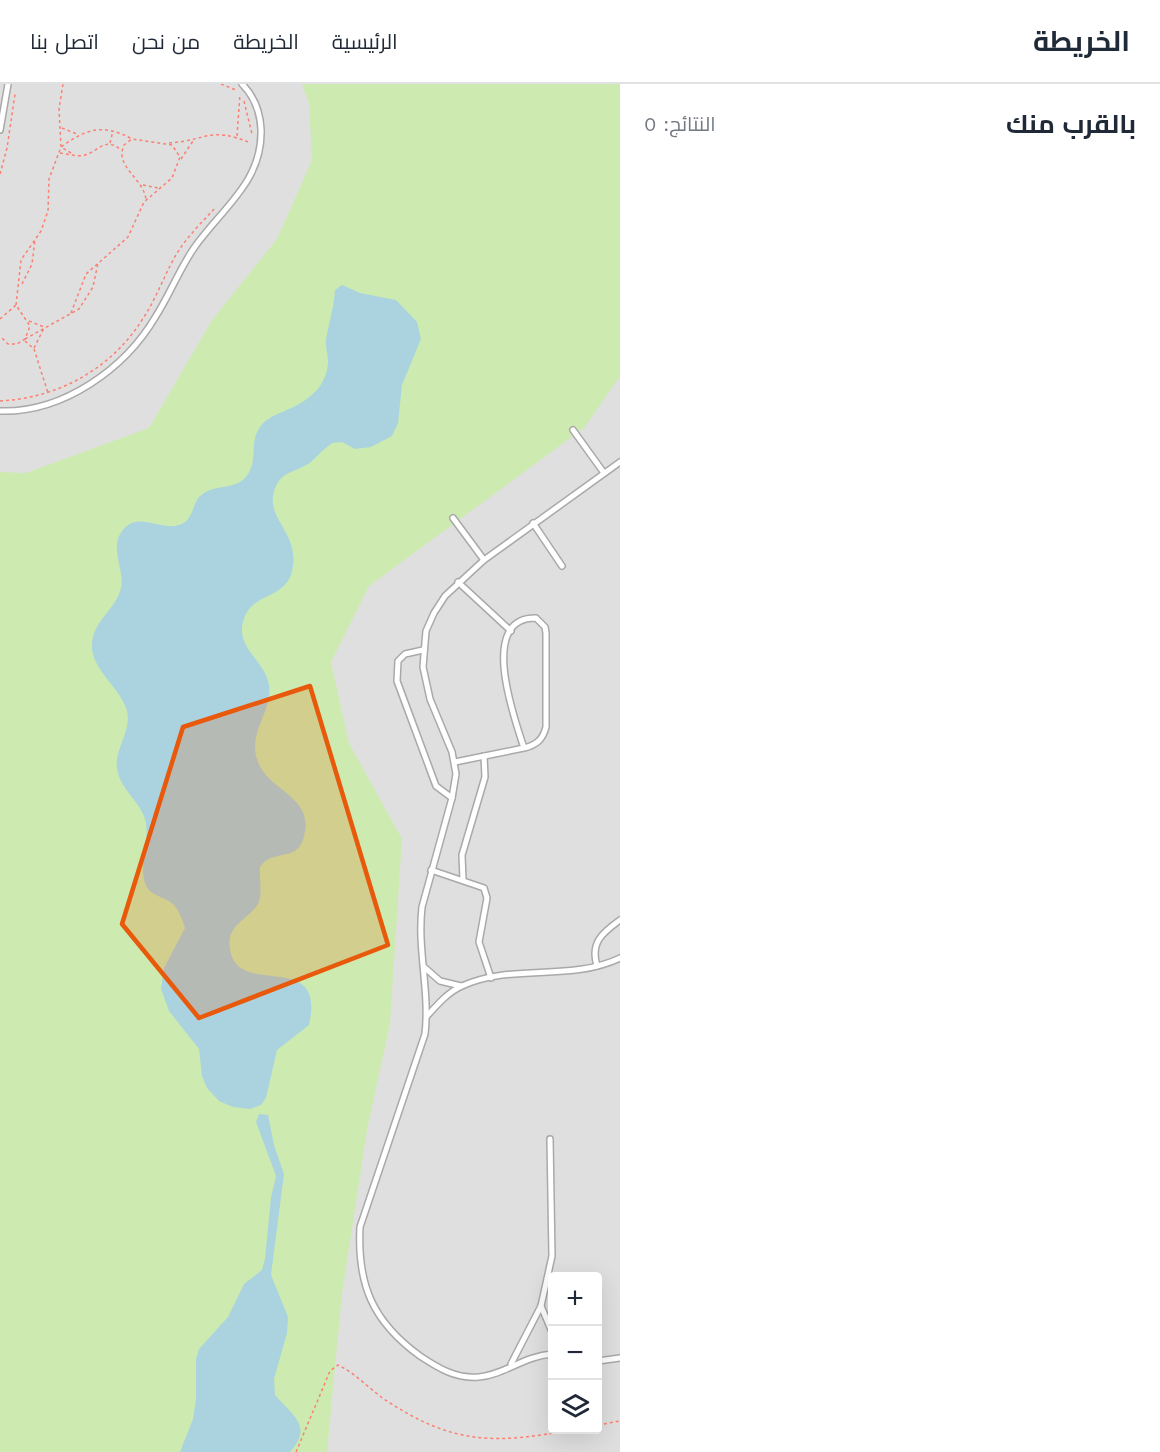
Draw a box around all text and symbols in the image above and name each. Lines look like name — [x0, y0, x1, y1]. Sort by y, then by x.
text: الخريطة — [1033, 25, 1130, 58]
text: اتصل بنا — [30, 29, 99, 54]
text: من نحن — [132, 29, 200, 54]
text: الخريطة — [233, 29, 299, 54]
text: الرئيسية — [332, 29, 398, 54]
text: بالقرب منك — [1006, 109, 1136, 139]
text: النتائج: 0 — [644, 112, 716, 136]
map controls — [548, 1272, 602, 1434]
button: + — [548, 1272, 602, 1326]
button: − — [548, 1326, 602, 1380]
button: layers — [548, 1380, 602, 1434]

